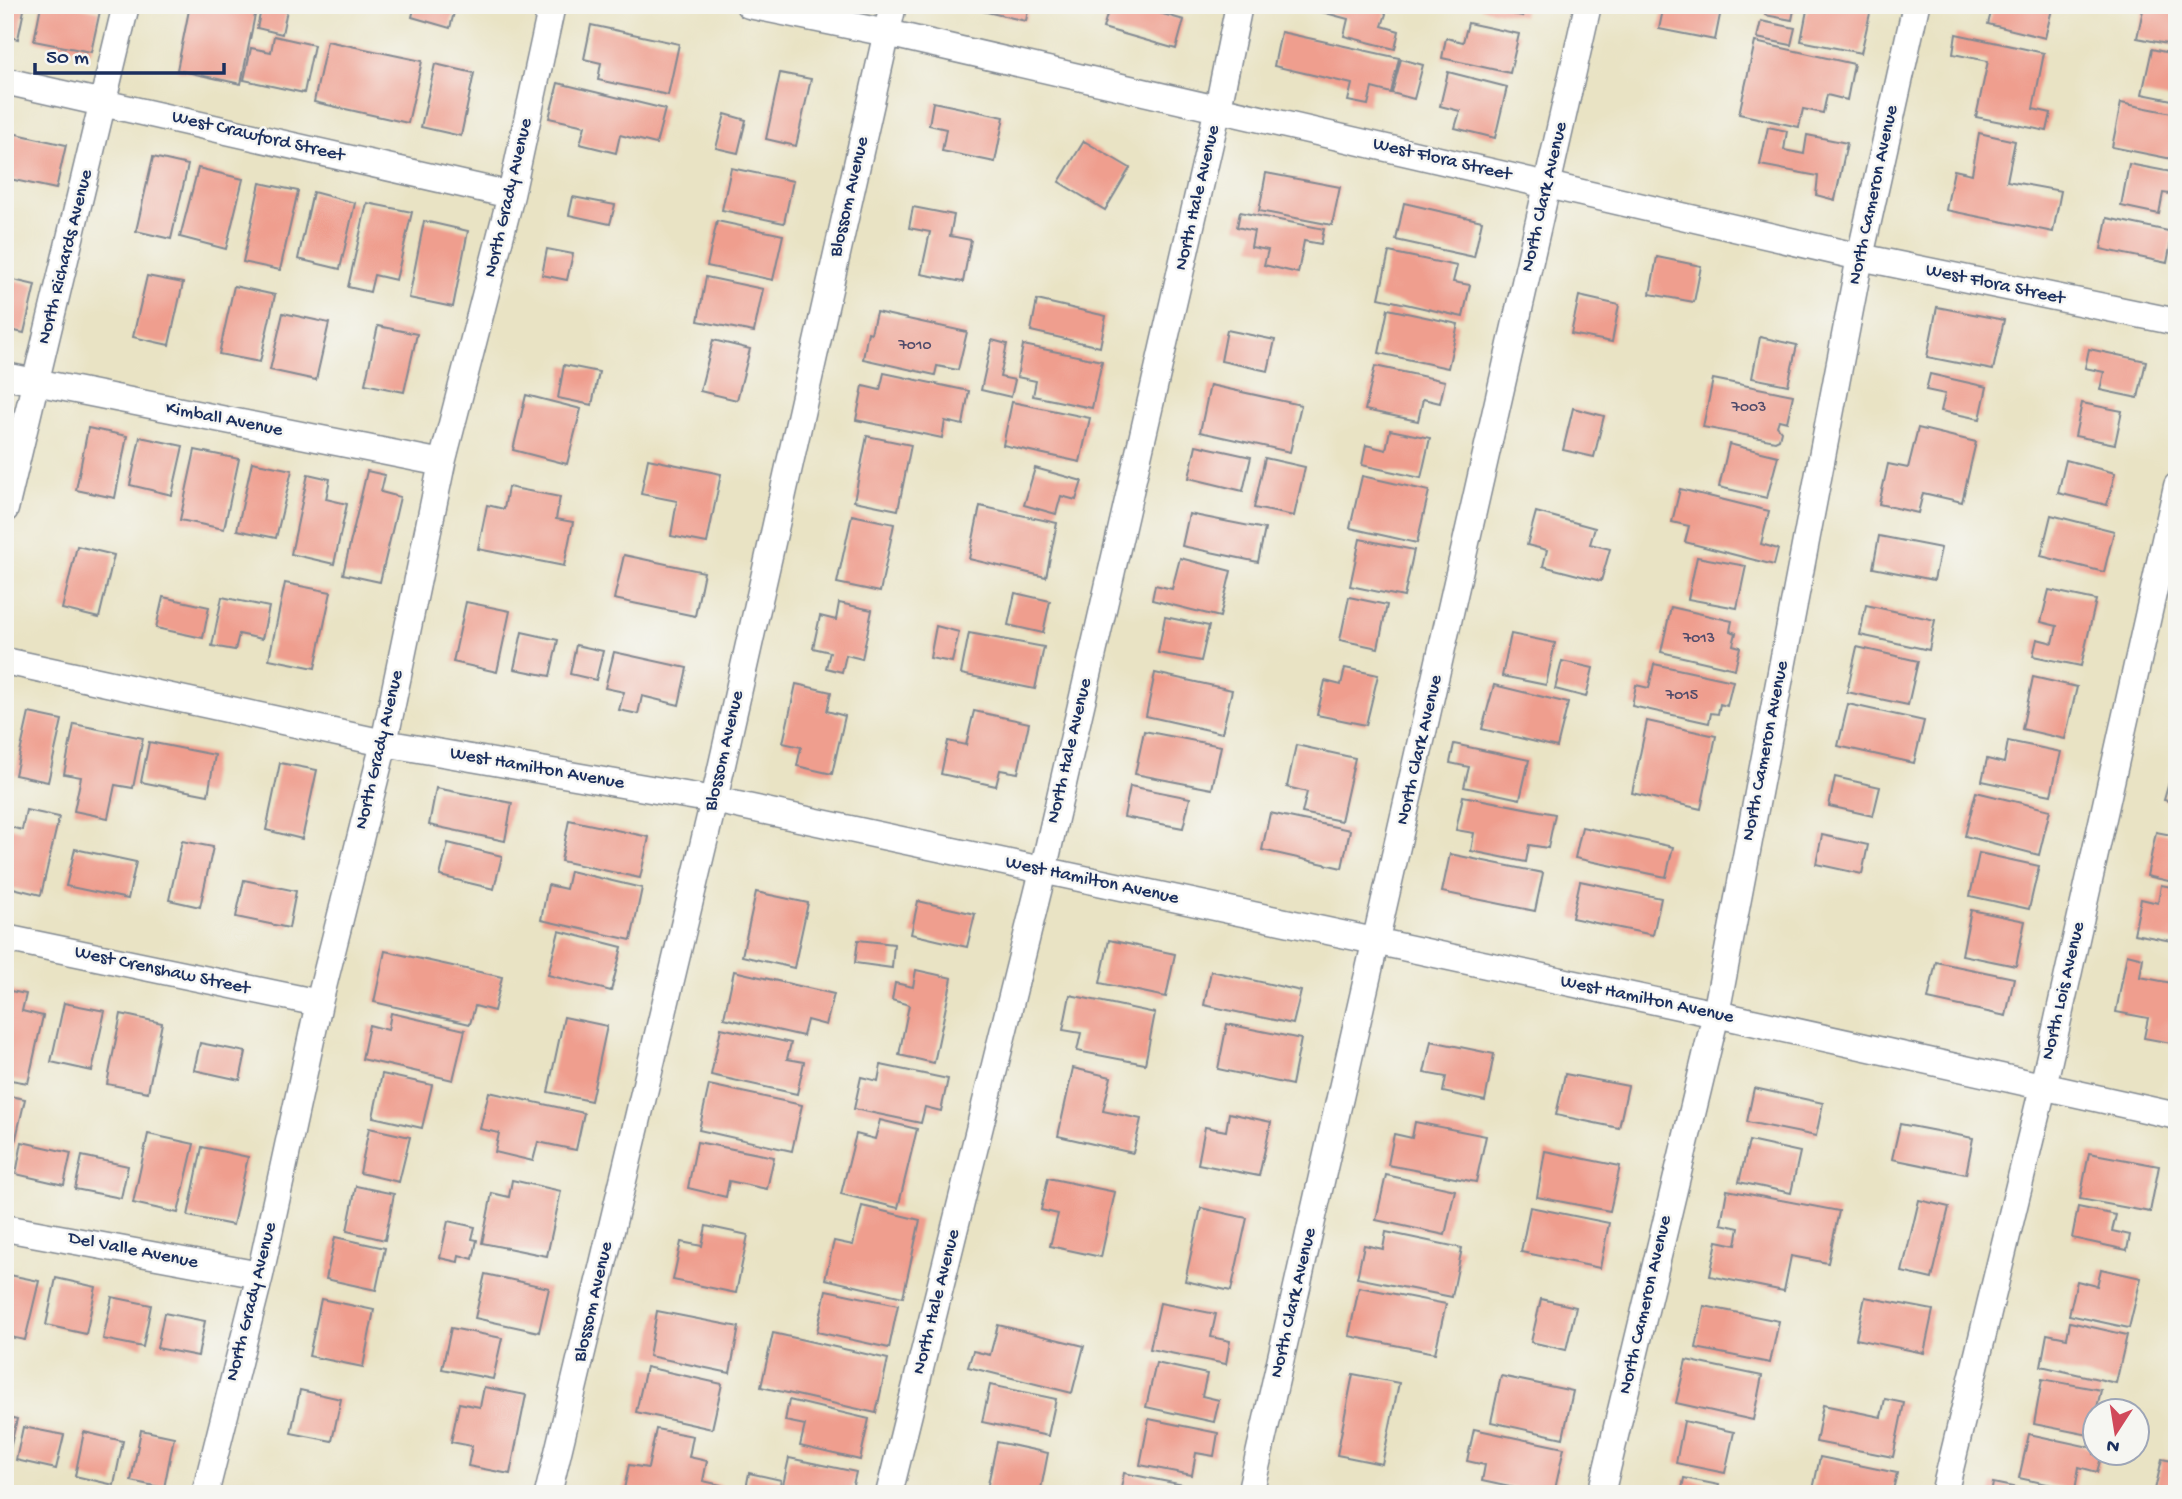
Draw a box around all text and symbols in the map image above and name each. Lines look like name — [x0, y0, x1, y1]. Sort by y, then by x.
scale bar — [35, 32, 224, 76]
text: 50 m — [46, 47, 89, 72]
street label: North Cameron Avenue — [1844, 103, 1904, 287]
street label: West Crawford Street — [170, 106, 349, 169]
street label: North Grady Avenue — [479, 116, 539, 280]
street label: North Clark Avenue — [1517, 120, 1573, 274]
street label: North Hale Avenue — [1170, 123, 1226, 273]
street label: West Flora Street — [1371, 133, 1516, 188]
street label: Blossom Avenue — [825, 134, 875, 260]
street label: North Richards Avenue — [33, 167, 99, 347]
street label: West Flora Street — [1923, 259, 2069, 311]
house number: 7010 — [898, 337, 931, 356]
street label: Kimball Avenue — [164, 397, 285, 443]
house number: 7003 — [1731, 399, 1766, 418]
house number: 7013 — [1682, 630, 1715, 649]
street label: North Cameron Avenue — [1737, 659, 1795, 843]
street label: North Grady Avenue — [350, 668, 410, 832]
street label: North Clark Avenue — [1392, 673, 1448, 827]
street label: North Hale Avenue — [1042, 676, 1098, 826]
house number: 7015 — [1665, 687, 1698, 706]
street label: Blossom Avenue — [700, 688, 750, 814]
street label: West Hamilton Avenue — [448, 742, 626, 796]
street label: West Hamilton Avenue — [1003, 851, 1181, 911]
street label: North Lois Avenue — [2037, 920, 2091, 1062]
street label: West Crenshaw Street — [72, 941, 254, 1001]
street label: West Hamilton Avenue — [1558, 970, 1736, 1030]
street label: North Cameron Avenue — [1614, 1213, 1678, 1397]
street label: North Grady Avenue — [221, 1220, 283, 1384]
street label: North Clark Avenue — [1266, 1226, 1322, 1380]
street label: Del Valle Avenue — [64, 1227, 200, 1275]
street label: North Hale Avenue — [908, 1227, 966, 1377]
street label: Blossom Avenue — [569, 1239, 619, 1365]
north arrow — [2080, 1398, 2150, 1468]
text: N — [2105, 1433, 2122, 1458]

